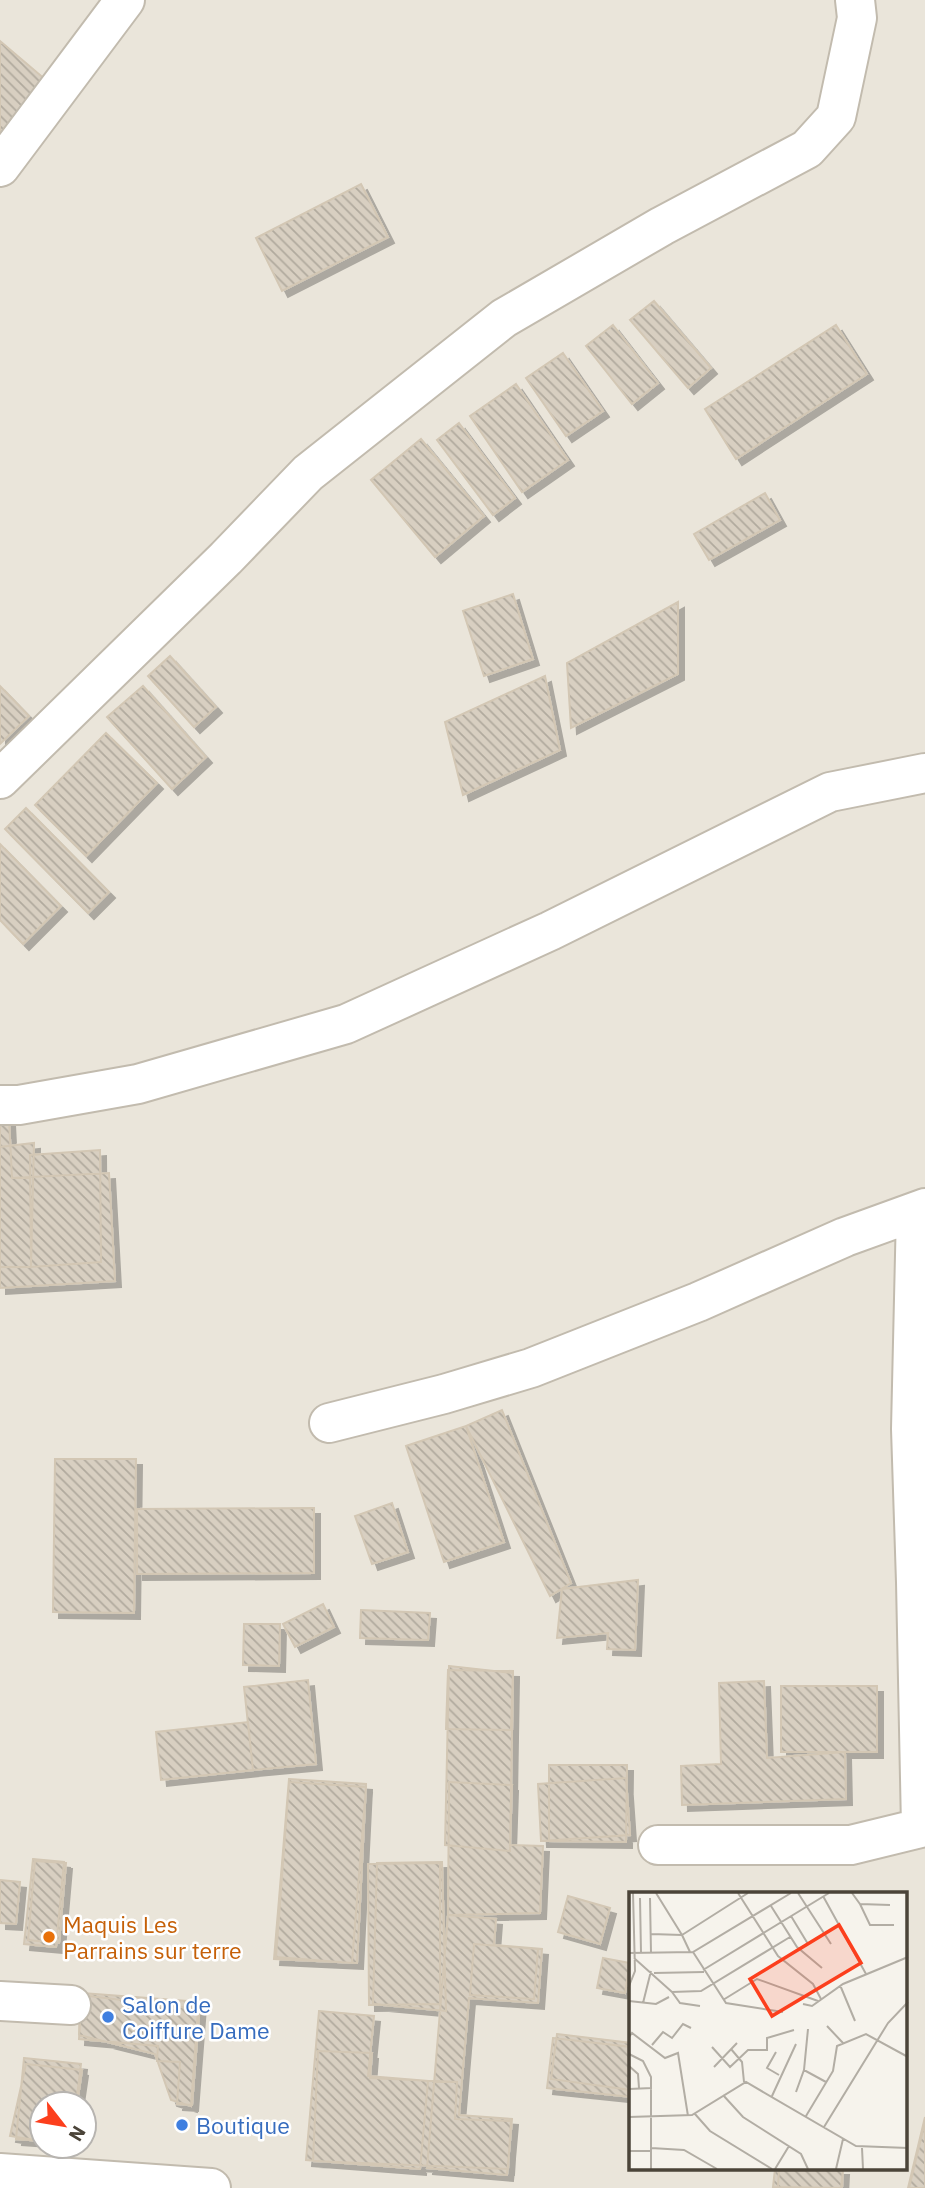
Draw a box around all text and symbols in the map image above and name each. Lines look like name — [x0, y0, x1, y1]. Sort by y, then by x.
inset map — [629, 1892, 908, 2170]
place label: Maquis Les Parrains sur terre — [63, 1909, 242, 1965]
marker: Maquis Les Parrains sur terre — [41, 1929, 57, 1945]
place label: Salon de Coiffure Dame — [122, 1989, 270, 2045]
marker: Salon de Coiffure Dame — [100, 2009, 116, 2025]
north arrow — [28, 2090, 98, 2160]
place label: Boutique — [196, 2110, 290, 2140]
marker: Boutique — [174, 2117, 190, 2133]
text: N — [64, 2122, 91, 2146]

